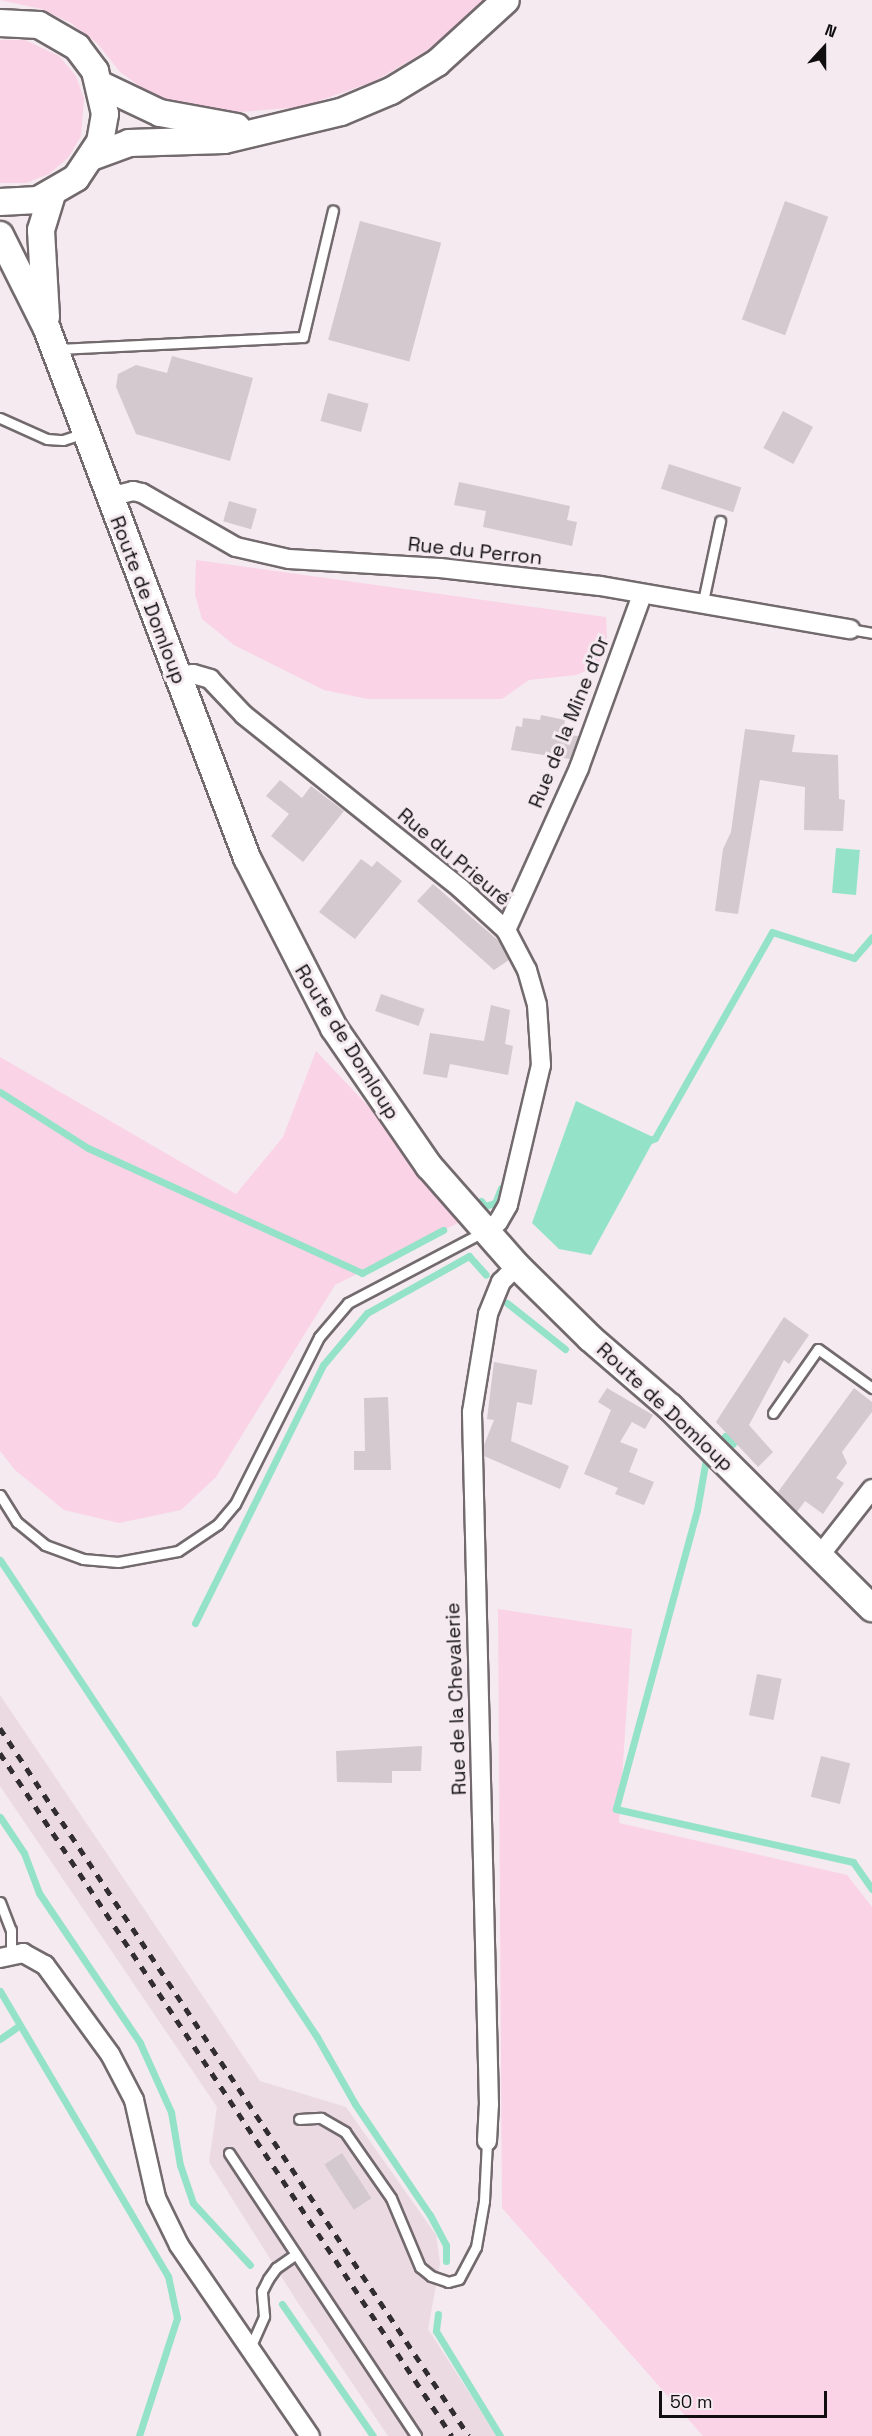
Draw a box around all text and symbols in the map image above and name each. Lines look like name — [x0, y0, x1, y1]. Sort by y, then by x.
north arrow — [794, 18, 854, 78]
text: N — [822, 19, 839, 42]
street label: Route de Domloup — [105, 513, 191, 687]
street label: Rue du Perron — [407, 532, 543, 570]
street label: Rue de la Mine d'Or — [524, 633, 614, 811]
street label: Rue du Prieuré — [393, 803, 515, 911]
street label: Route de Domloup — [290, 960, 404, 1124]
street label: Route de Domloup — [592, 1337, 738, 1477]
street label: Rue de la Chevalerie — [441, 1602, 471, 1796]
scale bar — [662, 2379, 830, 2417]
text: 50 m — [670, 2390, 712, 2413]

